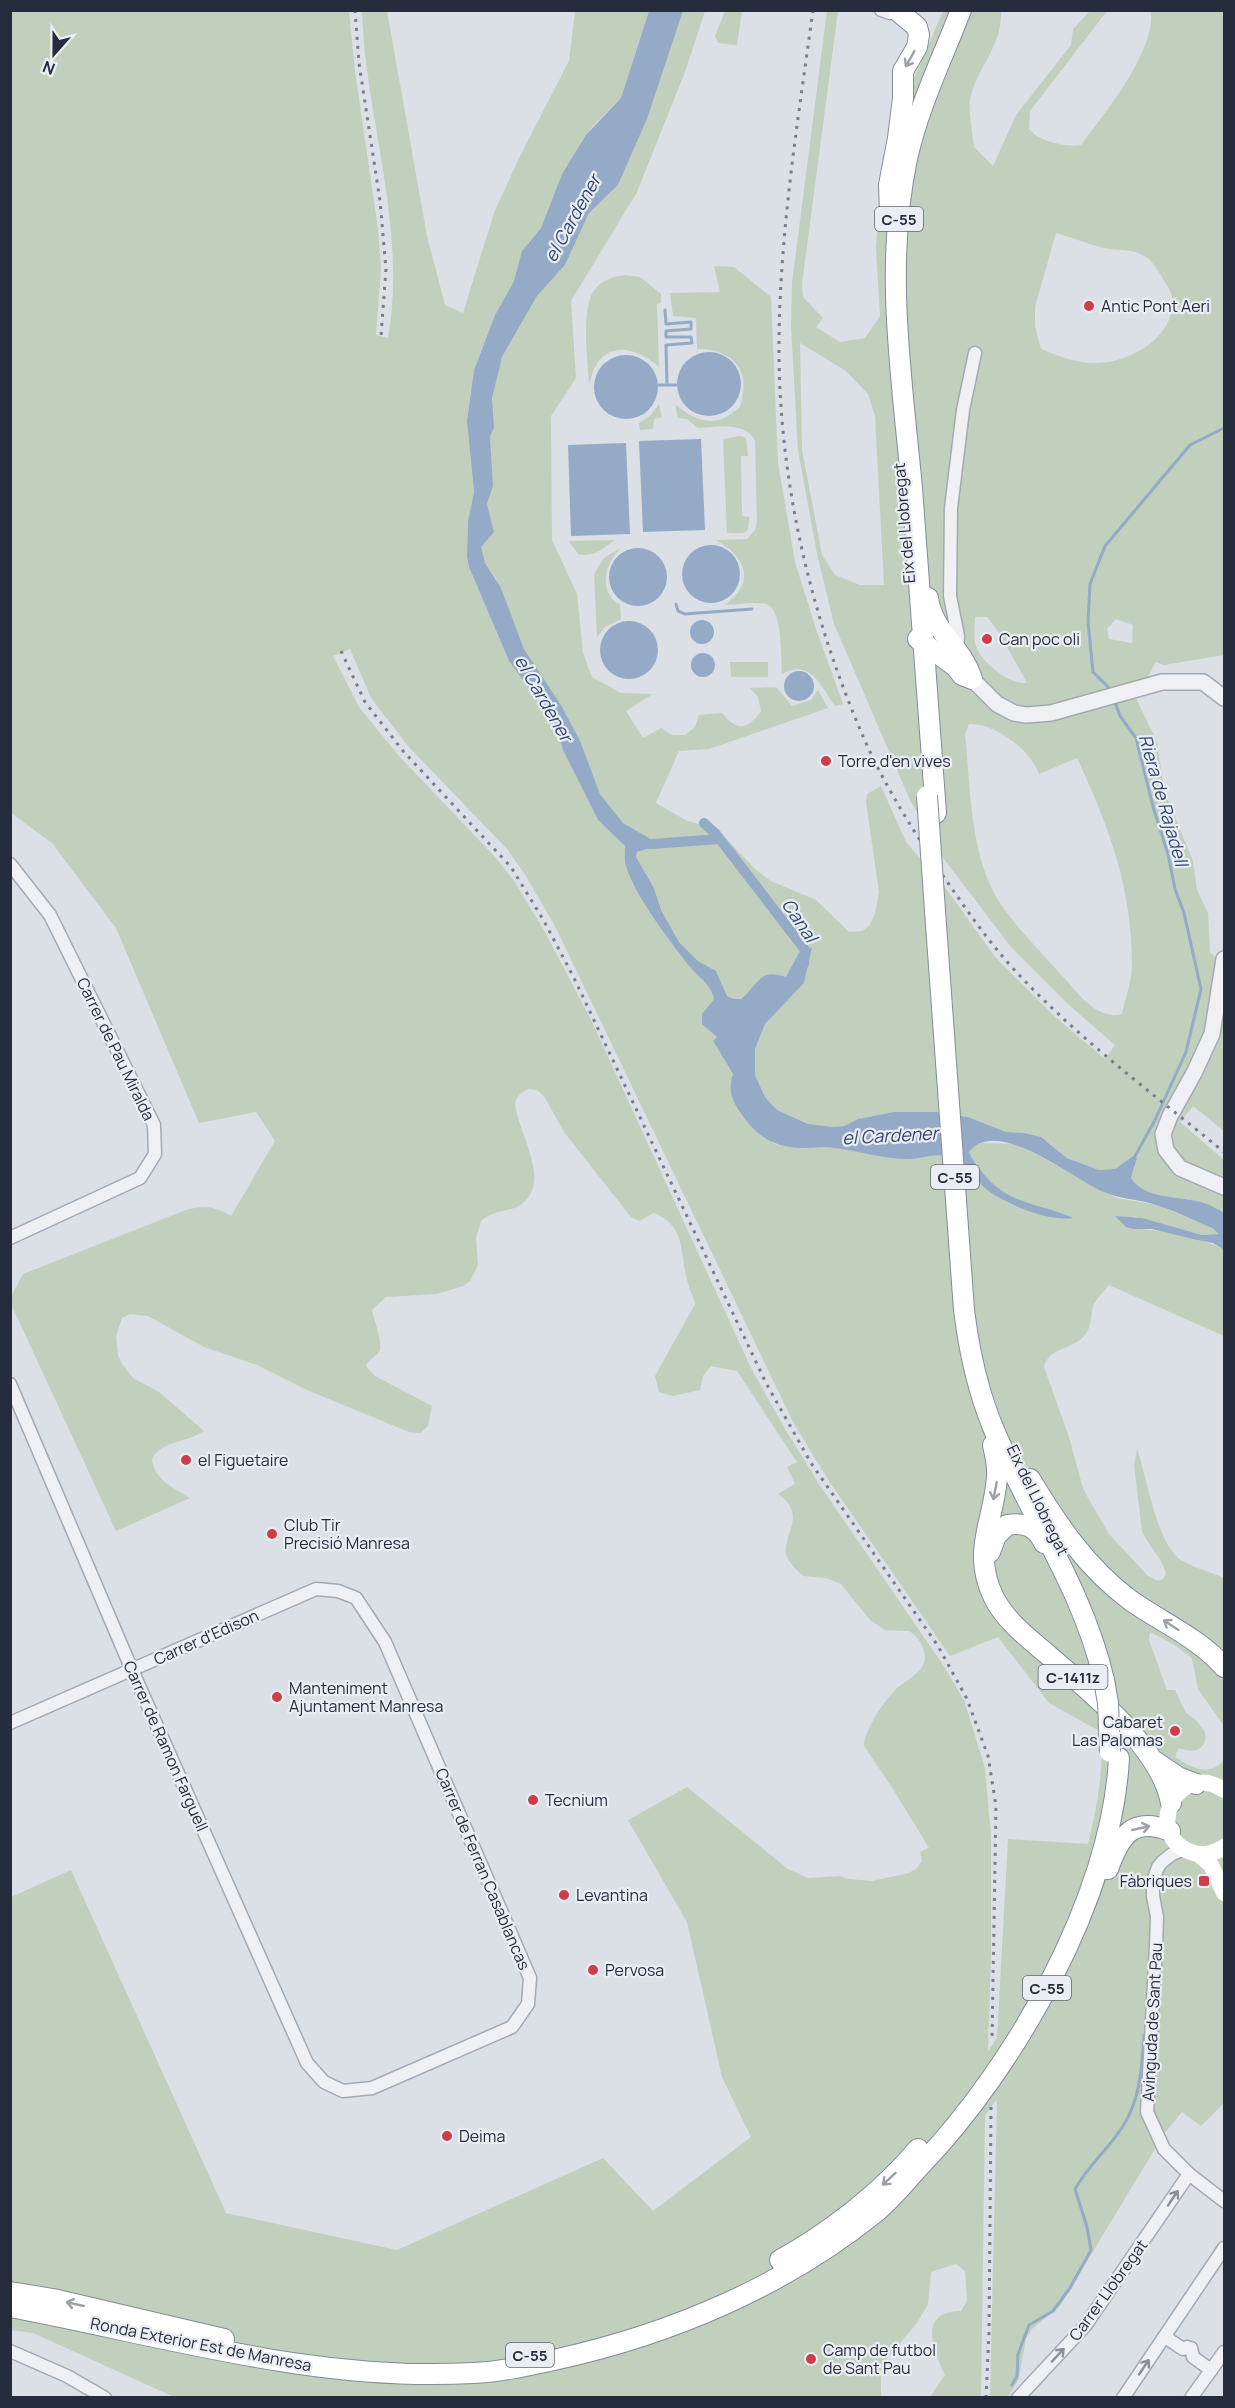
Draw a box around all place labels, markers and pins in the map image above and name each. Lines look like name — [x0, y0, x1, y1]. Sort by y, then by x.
place label: Antic Pont Aeri — [1101, 295, 1210, 317]
marker: Antic Pont Aeri — [1082, 299, 1096, 313]
place label: Can poc oli — [999, 628, 1080, 650]
marker: Can poc oli — [980, 632, 994, 646]
place label: Torre d'en vives — [838, 750, 951, 772]
marker: Torre d'en vives — [819, 754, 833, 768]
place label: el Figuetaire — [198, 1449, 288, 1471]
marker: el Figuetaire — [179, 1453, 193, 1467]
place label: Club Tir Precisió Manresa — [284, 1514, 410, 1554]
marker: Club Tir Precisió Manresa — [265, 1527, 279, 1541]
place label: Manteniment Ajuntament Manresa — [289, 1677, 443, 1717]
marker: Manteniment Ajuntament Manresa — [270, 1690, 284, 1704]
place label: Cabaret Las Palomas — [1072, 1711, 1163, 1751]
marker: Cabaret Las Palomas — [1168, 1724, 1182, 1738]
place label: Tecnium — [545, 1789, 608, 1811]
marker: Tecnium — [526, 1793, 540, 1807]
place label: Fàbriques — [1120, 1870, 1192, 1892]
marker: Fàbriques — [1197, 1874, 1211, 1888]
place label: Levantina — [576, 1884, 648, 1906]
marker: Levantina — [557, 1888, 571, 1902]
place label: Pervosa — [605, 1959, 664, 1981]
marker: Pervosa — [586, 1963, 600, 1977]
place label: Deima — [459, 2125, 505, 2147]
marker: Deima — [440, 2129, 454, 2143]
place label: Camp de futbol de Sant Pau — [823, 2339, 936, 2379]
marker: Camp de futbol de Sant Pau — [804, 2352, 818, 2366]

